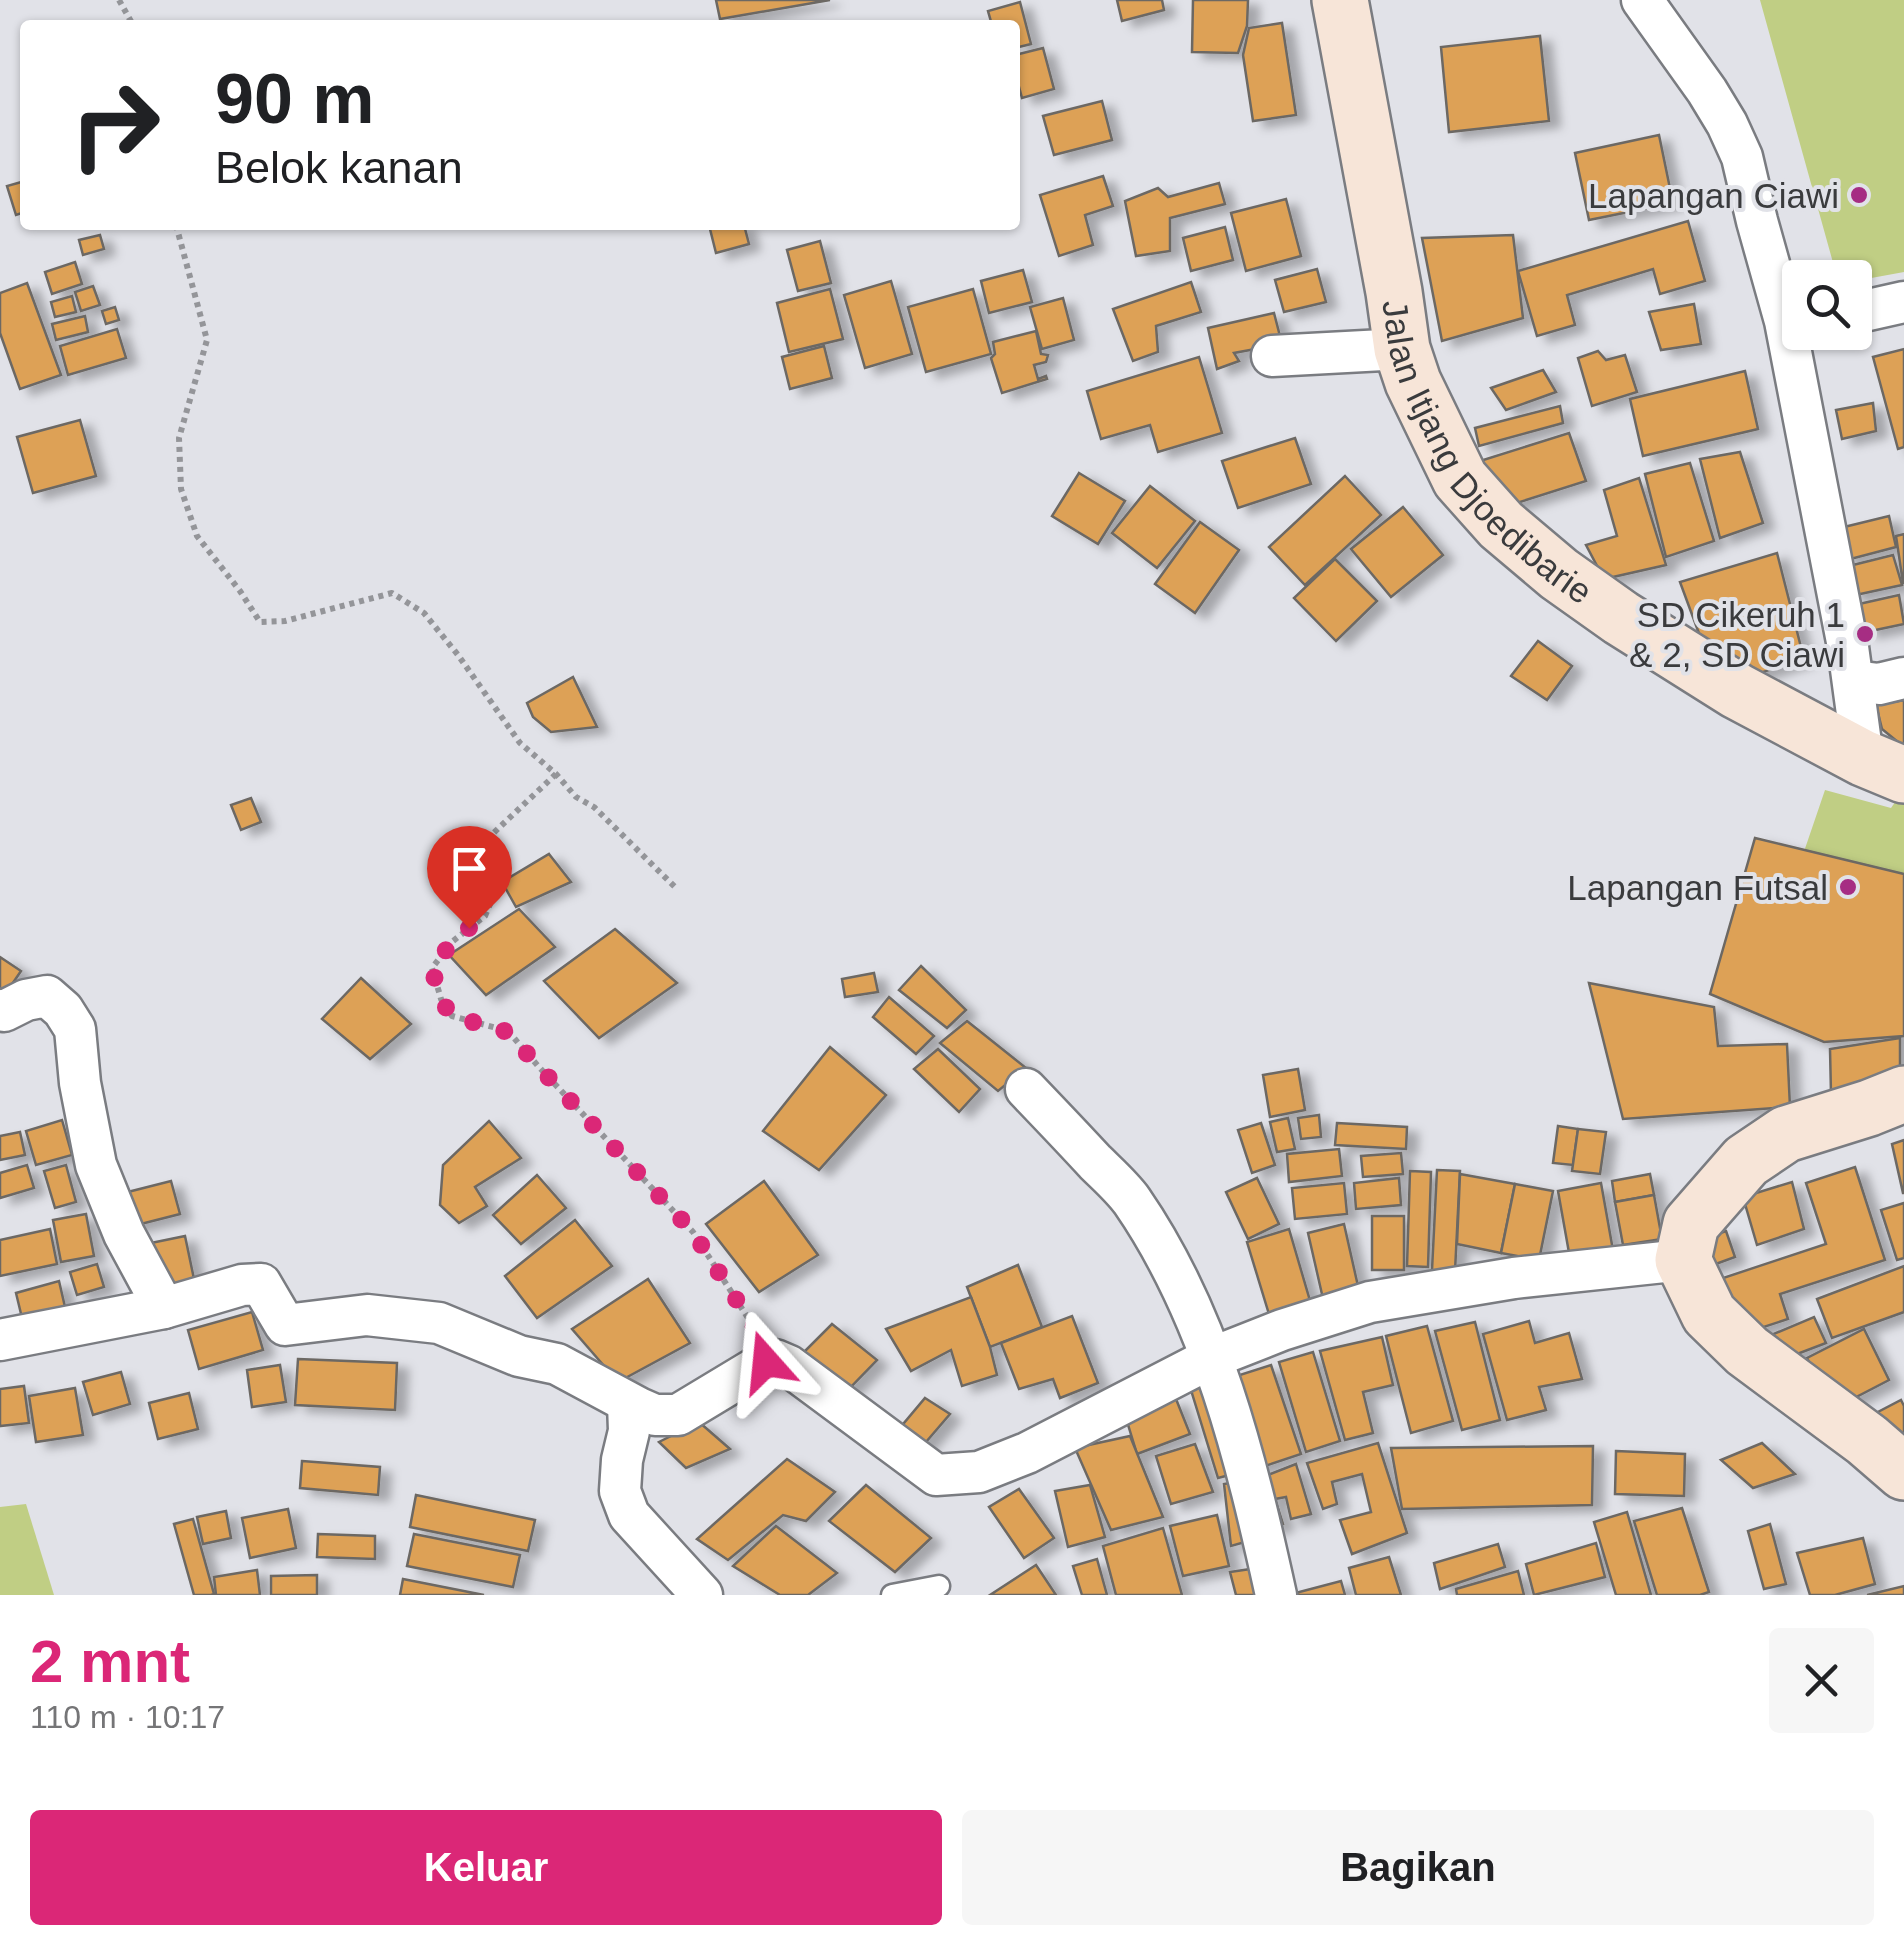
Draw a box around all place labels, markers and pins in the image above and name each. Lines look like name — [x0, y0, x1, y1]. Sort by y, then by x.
place label: Lapangan Ciawi — [1588, 176, 1839, 215]
marker: Lapangan Ciawi — [1848, 184, 1870, 206]
place label: SD Cikeruh 1 & 2, SD Ciawi — [1629, 595, 1845, 674]
marker: SD Cikeruh 1 & 2, SD Ciawi — [1854, 623, 1876, 645]
pin — [427, 826, 512, 929]
place label: Lapangan Futsal — [1567, 868, 1828, 907]
marker: Lapangan Futsal — [1837, 876, 1859, 898]

